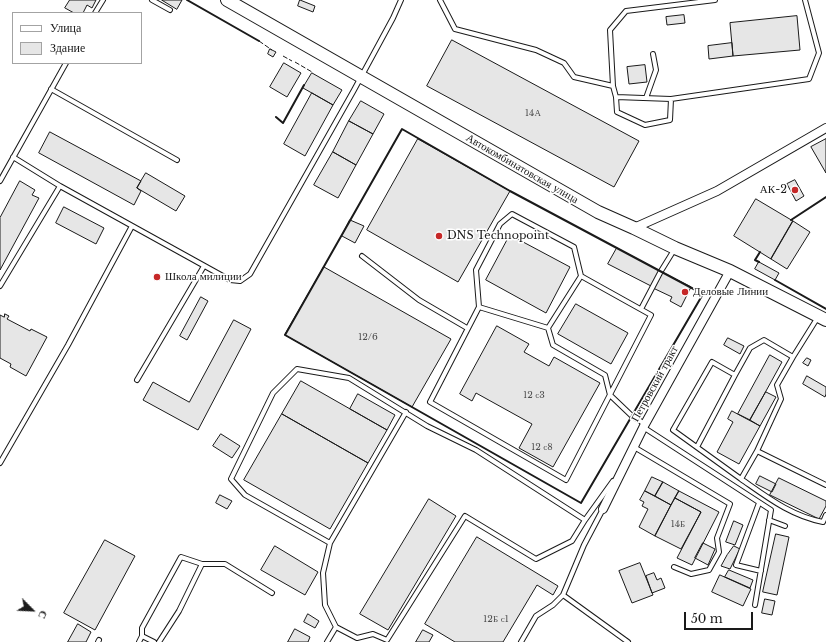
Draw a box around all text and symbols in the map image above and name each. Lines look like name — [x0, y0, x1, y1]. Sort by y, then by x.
legend — [12, 12, 142, 64]
text: Улица — [50, 20, 81, 35]
text: Здание — [50, 40, 85, 55]
house number: 14А — [525, 108, 541, 118]
street label: Автокомбинатовская улица — [463, 131, 581, 207]
place label: АК-2 — [760, 183, 787, 197]
marker: АК-2 — [790, 185, 800, 195]
place label: DNS Technopoint — [447, 229, 549, 243]
marker: DNS Technopoint — [434, 231, 444, 241]
place label: Школа милиции — [165, 270, 242, 284]
marker: Школа милиции — [152, 272, 162, 282]
place label: Деловые Линии — [693, 285, 768, 299]
marker: Деловые Линии — [680, 287, 690, 297]
house number: 12/6 — [358, 332, 378, 342]
street label: Петровский тракт — [629, 344, 681, 424]
house number: 12 с3 — [523, 390, 545, 400]
house number: 12 с8 — [531, 442, 553, 452]
house number: 14Б — [671, 519, 685, 529]
north arrow — [12, 590, 52, 630]
scale bar — [686, 604, 755, 630]
text: С — [35, 608, 51, 621]
text: 50 m — [691, 611, 723, 626]
house number: 12Б с1 — [483, 614, 509, 624]

